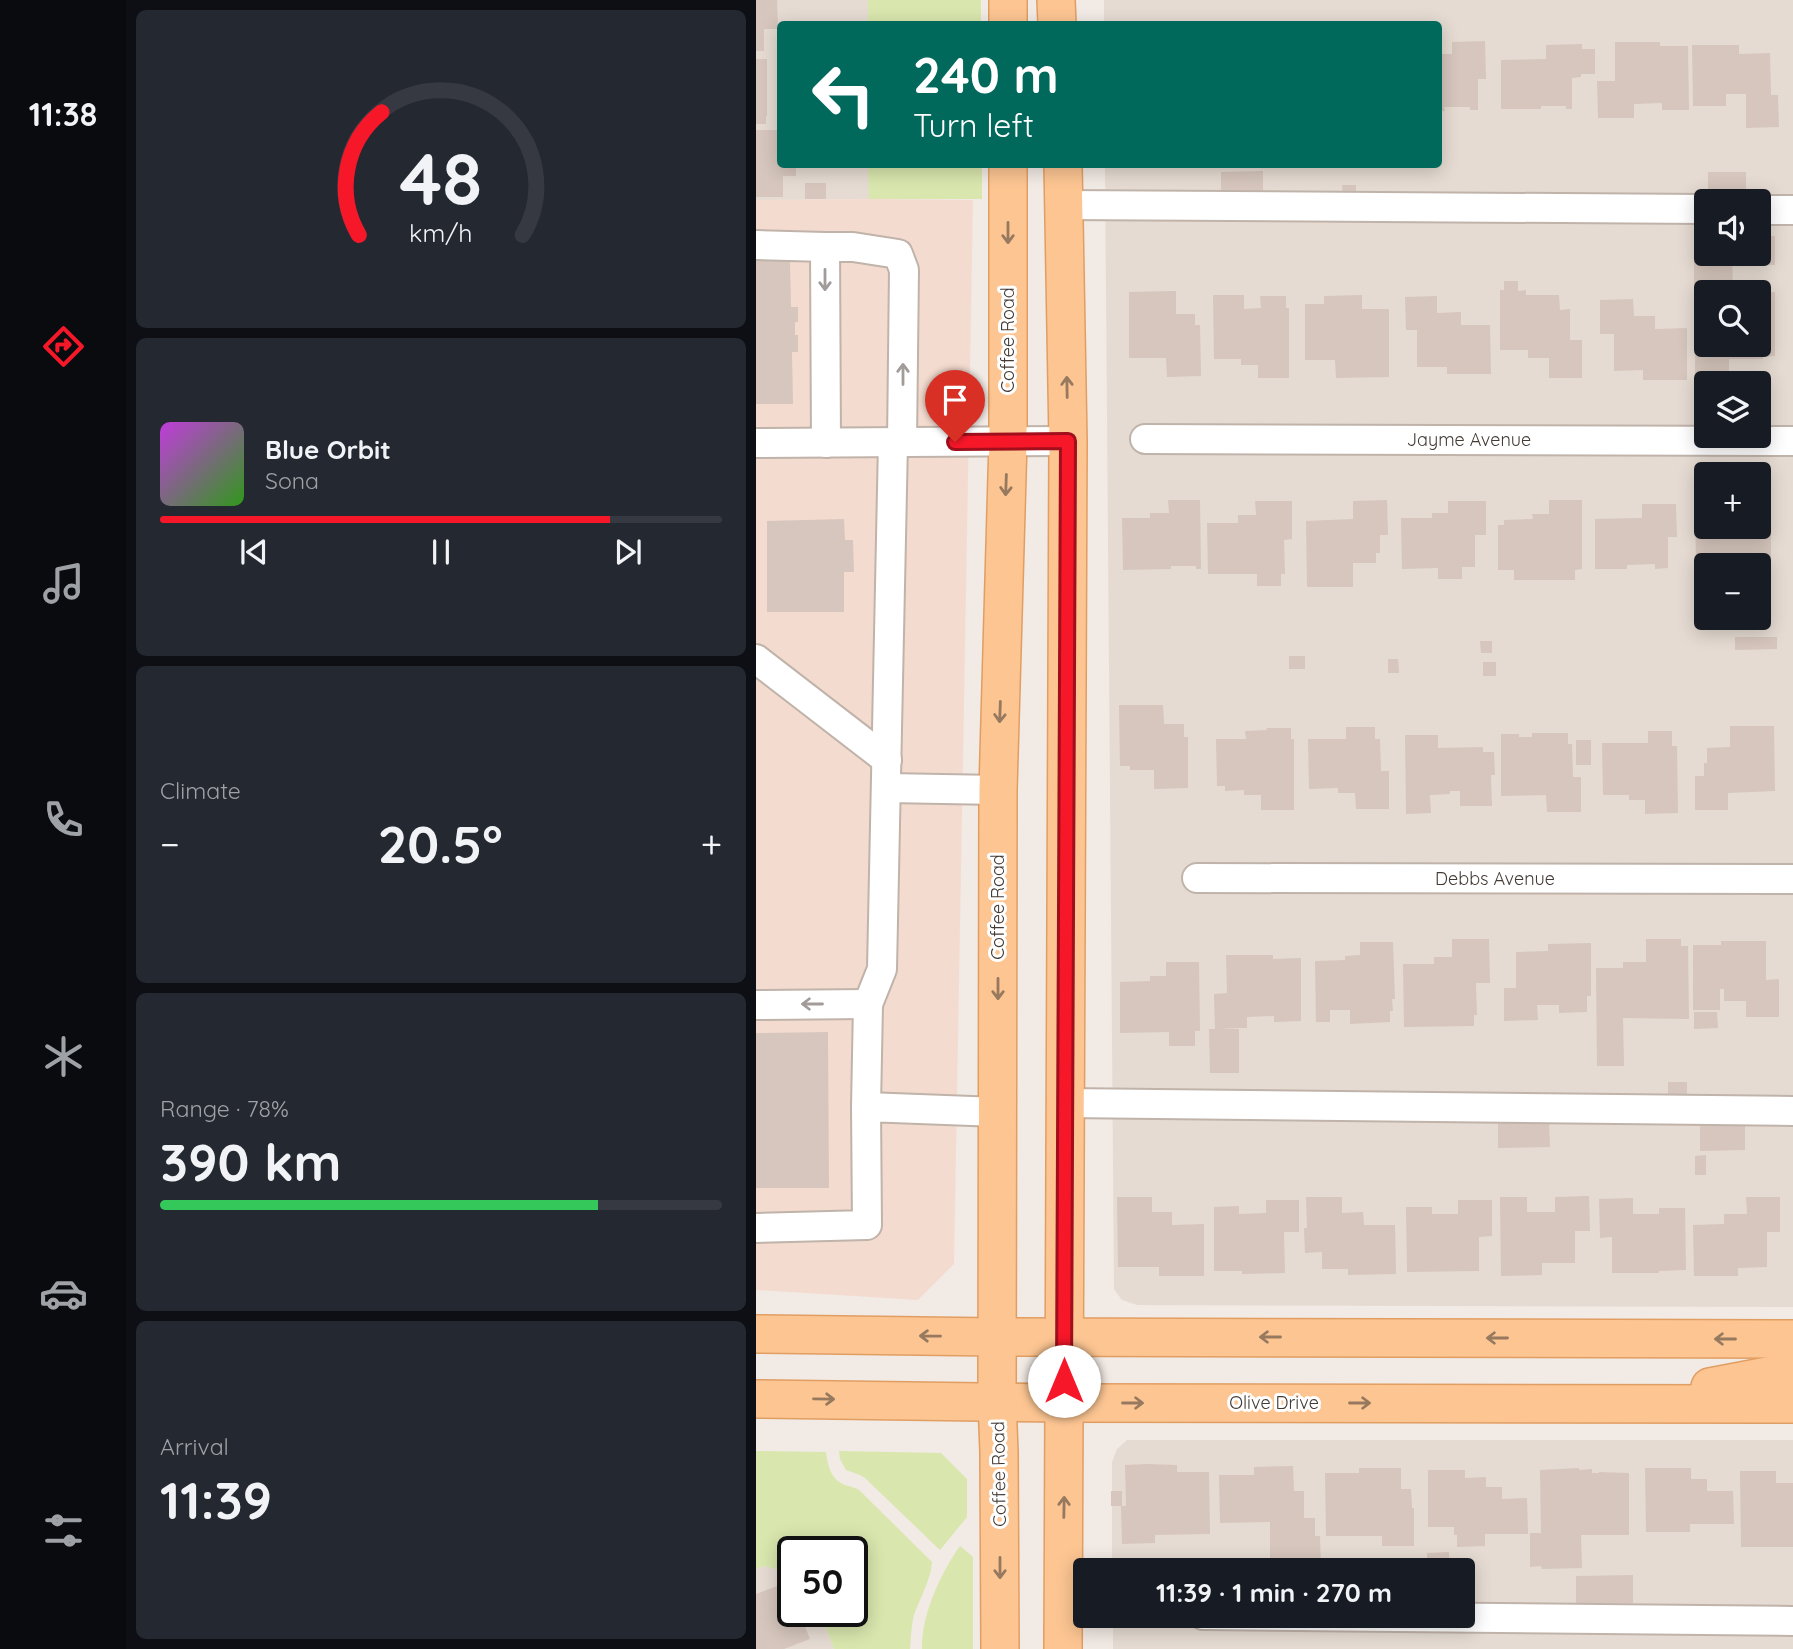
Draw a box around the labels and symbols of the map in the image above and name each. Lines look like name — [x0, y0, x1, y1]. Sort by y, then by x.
one-way arrow — [1001, 221, 1015, 244]
one-way arrow — [818, 268, 832, 291]
street label: Coffee Road — [996, 287, 1019, 393]
one-way arrow — [896, 362, 910, 385]
pin — [925, 370, 985, 442]
one-way arrow — [1060, 375, 1074, 398]
street label: Jayme Avenue — [1407, 428, 1531, 451]
one-way arrow — [1000, 473, 1013, 496]
one-way arrow — [993, 700, 1007, 723]
street label: Coffee Road — [986, 854, 1009, 960]
street label: Debbs Avenue — [1435, 867, 1555, 890]
one-way arrow — [991, 977, 1005, 1000]
one-way arrow — [801, 997, 824, 1011]
one-way arrow — [918, 1329, 941, 1343]
one-way arrow — [1259, 1330, 1282, 1344]
one-way arrow — [1486, 1331, 1509, 1345]
one-way arrow — [1714, 1332, 1737, 1346]
position arrow — [1027, 1344, 1101, 1418]
street label: Olive Drive — [1229, 1391, 1319, 1414]
one-way arrow — [812, 1393, 835, 1406]
one-way arrow — [1121, 1396, 1144, 1410]
one-way arrow — [1348, 1396, 1371, 1410]
street label: Coffee Road — [986, 1421, 1011, 1527]
one-way arrow — [1057, 1496, 1071, 1519]
speed limit sign: 50 — [777, 1536, 868, 1627]
one-way arrow — [993, 1556, 1007, 1579]

